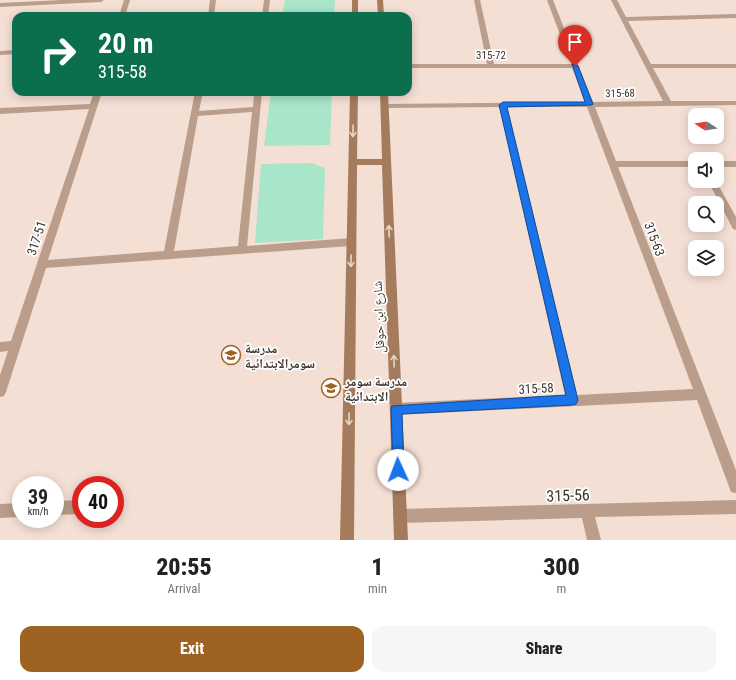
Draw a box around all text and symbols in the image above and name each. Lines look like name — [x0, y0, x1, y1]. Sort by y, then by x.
pin — [558, 25, 592, 66]
text: 20 m — [98, 27, 154, 60]
icon: right — [32, 28, 84, 80]
icon: arrive — [564, 31, 586, 53]
street label: 315-72 — [476, 49, 506, 62]
text: 315-58 — [98, 61, 147, 82]
street label: 315-68 — [605, 87, 635, 100]
north arrow — [688, 108, 724, 144]
map controls — [688, 108, 724, 276]
one-way arrow — [349, 124, 357, 137]
button: sound — [688, 152, 724, 188]
button: search — [688, 196, 724, 232]
street label: 317-51 — [24, 219, 49, 257]
street label: 315-63 — [641, 220, 668, 258]
one-way arrow — [385, 225, 393, 238]
button: layers — [688, 240, 724, 276]
one-way arrow — [347, 254, 355, 267]
street label: شارع ابن حوقل — [370, 280, 389, 353]
place label: مدرسة سومرالابتدائية — [245, 341, 315, 371]
school or university icon: مدرسة سومرالابتدائية — [220, 344, 242, 366]
one-way arrow — [390, 355, 398, 368]
place label: مدرسة سومر الابتدائية — [344, 374, 407, 404]
school or university icon: مدرسة سومر الابتدائية — [320, 377, 342, 399]
street label: 315-58 — [518, 380, 554, 397]
one-way arrow — [345, 412, 353, 425]
position arrow — [377, 449, 419, 491]
speed limit sign: 40 — [72, 476, 124, 528]
text: 39 — [28, 485, 48, 509]
street label: 315-56 — [546, 485, 590, 506]
text: km/h — [28, 506, 48, 517]
text: 20:55 — [156, 553, 212, 581]
text: 1 — [371, 553, 384, 581]
text: 300 — [543, 553, 580, 581]
text: Arrival — [167, 581, 201, 596]
text: min — [368, 581, 387, 596]
text: m — [557, 581, 566, 596]
button: Exit — [20, 626, 364, 672]
button: Share — [372, 626, 716, 672]

